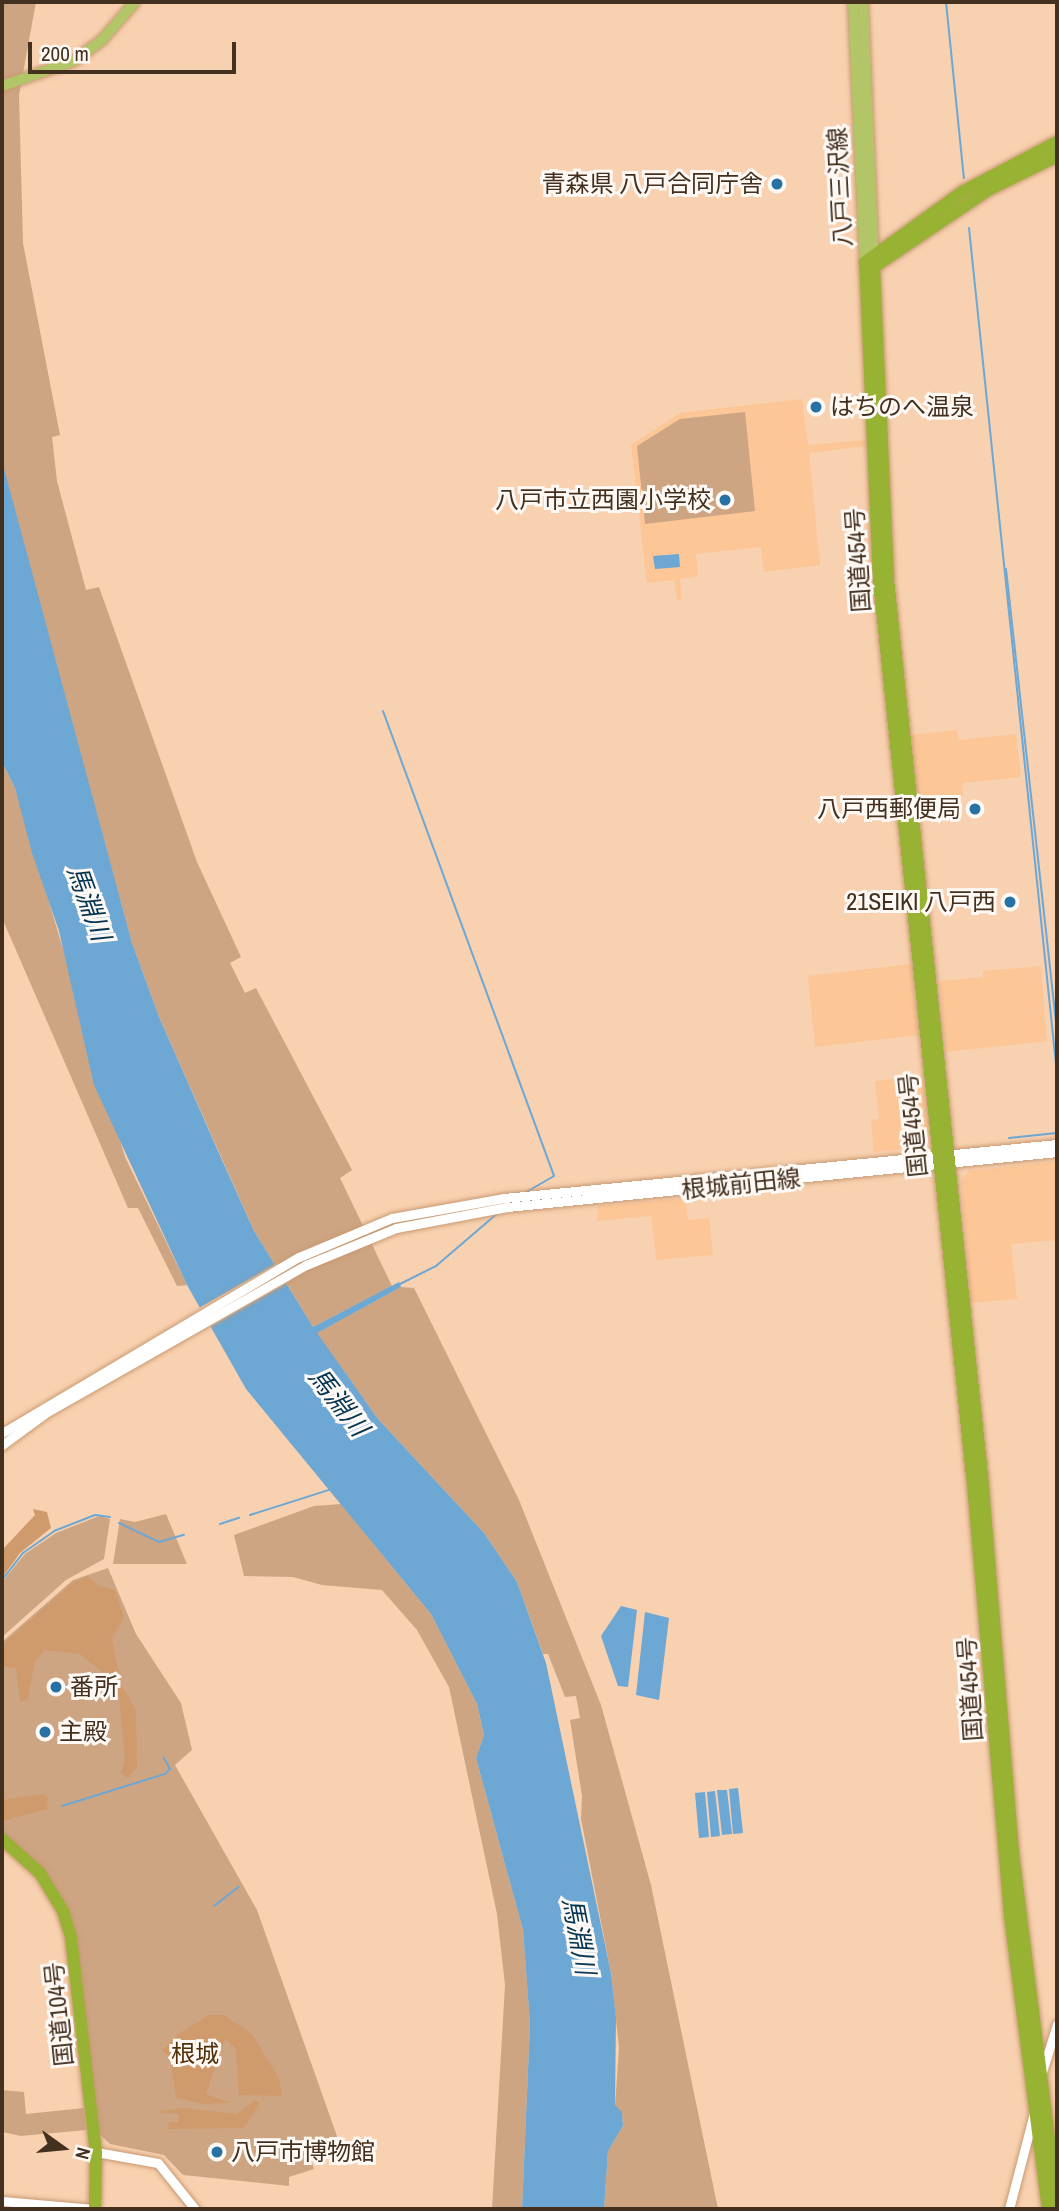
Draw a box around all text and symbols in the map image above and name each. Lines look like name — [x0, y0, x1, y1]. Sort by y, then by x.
scale bar — [32, 28, 240, 72]
text: 200 m — [41, 39, 89, 68]
street label: 八戸三沢線 — [822, 126, 858, 248]
place label: 青森県 八戸合同庁舎 — [542, 170, 763, 198]
marker: 青森県 八戸合同庁舎 — [769, 176, 785, 192]
place label: はちのへ温泉 — [830, 393, 974, 421]
marker: はちのへ温泉 — [808, 399, 824, 415]
place label: 八戸市立西園小学校 — [495, 486, 711, 514]
marker: 八戸市立西園小学校 — [717, 492, 733, 508]
street label: 国道454号 — [840, 507, 876, 613]
place label: 八戸西郵便局 — [817, 795, 961, 823]
marker: 八戸西郵便局 — [967, 801, 983, 817]
water label: 馬淵川 — [61, 861, 117, 945]
place label: 21SEIKI 八戸西 — [846, 888, 996, 916]
marker: 21SEIKI 八戸西 — [1002, 894, 1018, 910]
street label: 国道454号 — [893, 1071, 933, 1179]
street label: 根城前田線 — [680, 1163, 802, 1205]
water label: 馬淵川 — [303, 1362, 375, 1442]
street label: 国道454号 — [952, 1636, 988, 1742]
place label: 番所 — [70, 1673, 118, 1701]
marker: 番所 — [48, 1679, 64, 1695]
place label: 主殿 — [59, 1718, 107, 1746]
marker: 主殿 — [37, 1724, 53, 1740]
water label: 馬淵川 — [556, 1895, 602, 1977]
street label: 国道104号 — [39, 1960, 79, 2068]
park label: 根城 — [171, 2040, 219, 2068]
north arrow — [28, 2113, 98, 2183]
place label: 八戸市博物館 — [231, 2138, 375, 2166]
marker: 八戸市博物館 — [209, 2144, 225, 2160]
text: N — [69, 2145, 97, 2162]

